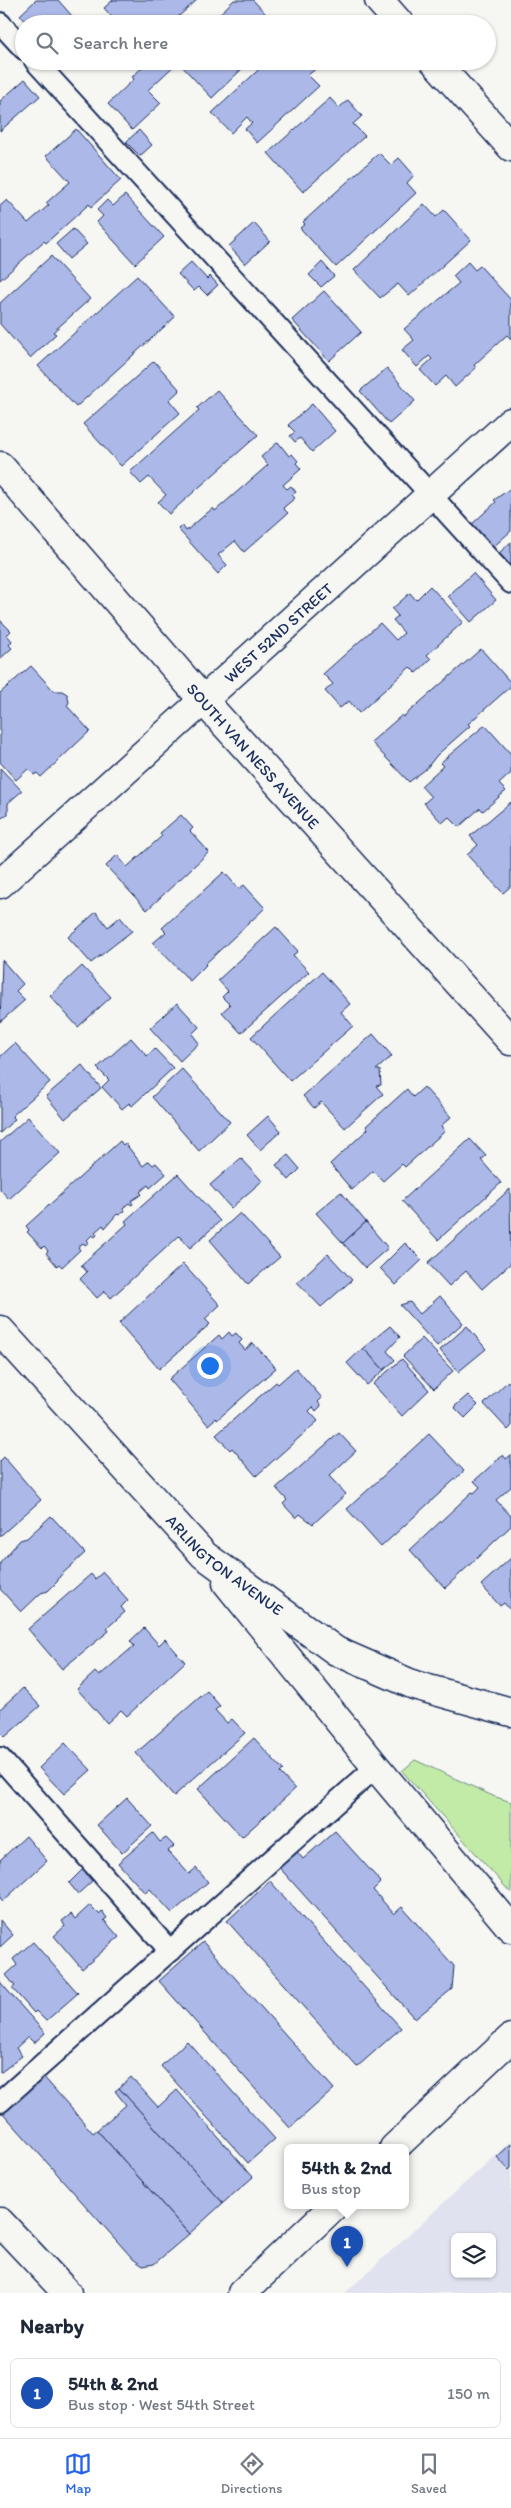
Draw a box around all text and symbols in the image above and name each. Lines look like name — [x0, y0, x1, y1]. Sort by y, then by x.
search box — [15, 15, 496, 70]
icon: search — [33, 29, 61, 57]
text: Search here — [73, 31, 168, 54]
street label: WEST 52ND STREET — [220, 578, 337, 687]
street label: SOUTH VAN NESS AVENUE — [183, 679, 324, 832]
your location — [197, 1353, 223, 1379]
street label: ARLINGTON AVENUE — [162, 1511, 287, 1619]
popup — [284, 2144, 409, 2209]
text: 54th & 2nd — [301, 2156, 392, 2179]
text: Bus stop — [301, 2179, 361, 2198]
pin: 1 — [331, 2226, 363, 2267]
map controls — [451, 2233, 496, 2278]
button: layers — [451, 2233, 496, 2278]
text: Nearby — [20, 2313, 84, 2338]
text: 54th & 2nd — [68, 2372, 158, 2395]
text: 1 — [33, 2384, 41, 2403]
text: 150 m — [447, 2384, 490, 2403]
text: Bus stop · West 54th Street — [68, 2395, 255, 2414]
tab: Map — [64, 2450, 92, 2497]
tab: Directions — [221, 2450, 282, 2497]
tab: Saved — [411, 2450, 447, 2497]

